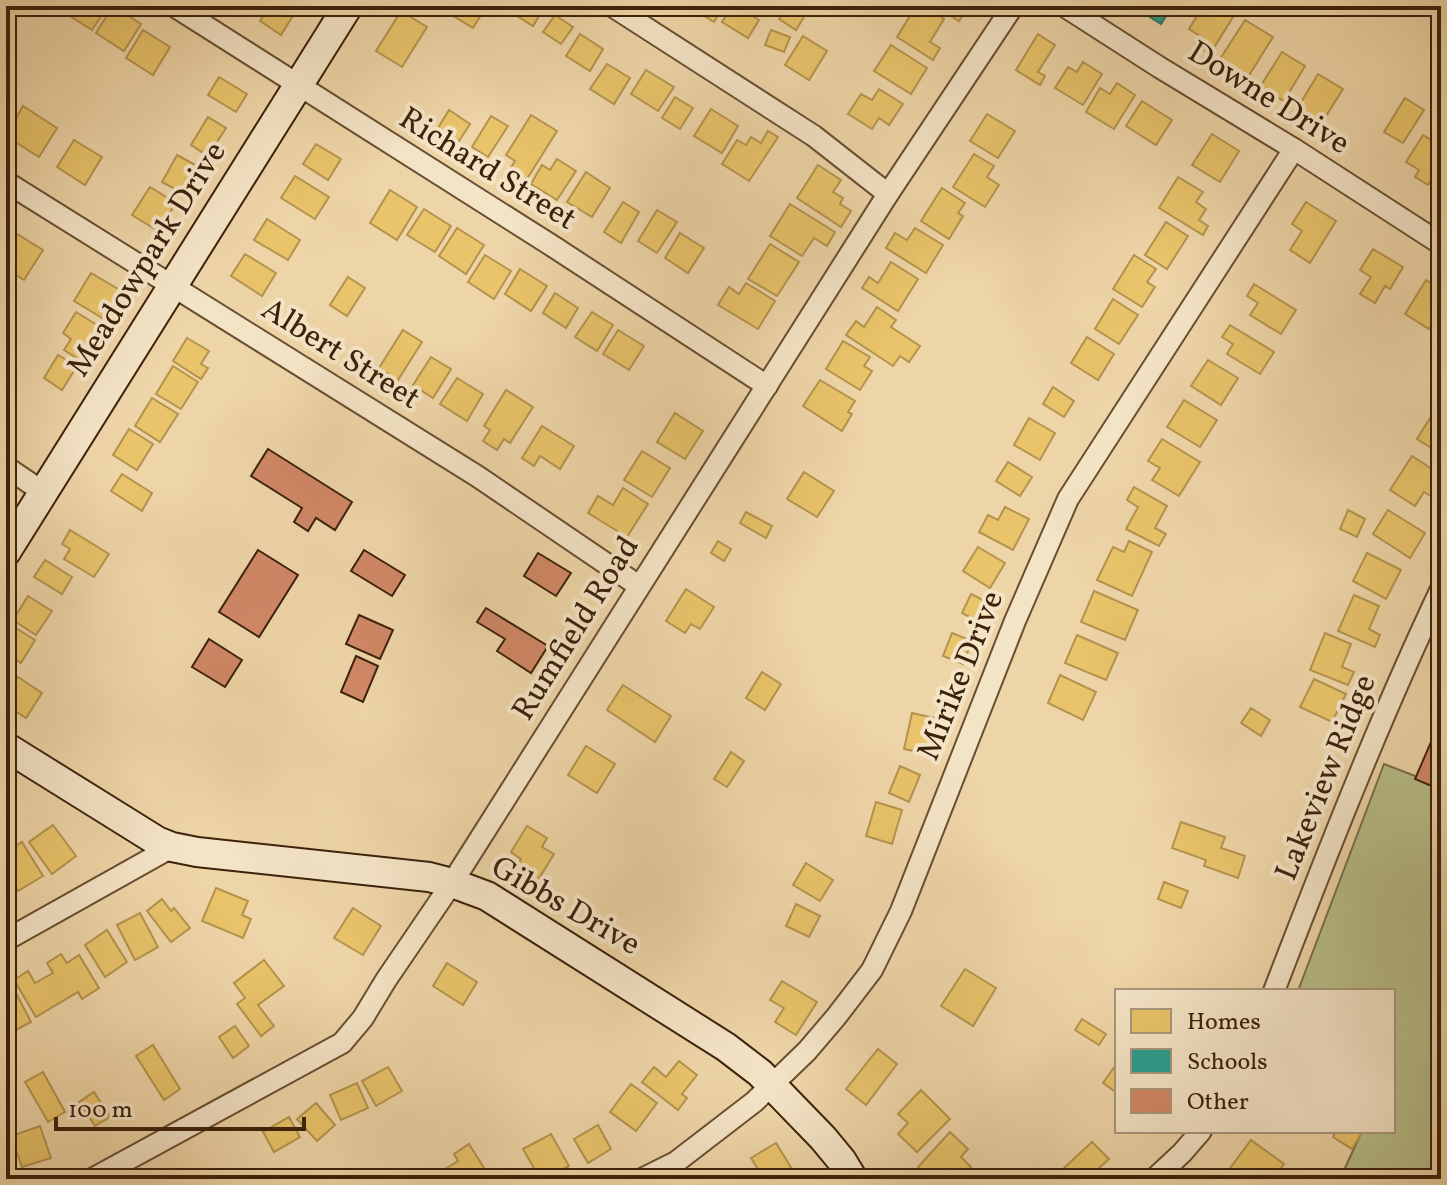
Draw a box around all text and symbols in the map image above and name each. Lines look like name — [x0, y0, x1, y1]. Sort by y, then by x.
street label: Downe Drive — [1178, 32, 1358, 166]
street label: Richard Street — [390, 98, 584, 242]
street label: Meadowpark Drive — [58, 134, 238, 386]
street label: Albert Street — [252, 289, 428, 421]
street label: Rumfield Road — [503, 528, 651, 730]
street label: Mirike Drive — [908, 585, 1016, 767]
street label: Lakeview Ridge — [1266, 669, 1388, 887]
street label: Gibbs Drive — [482, 846, 648, 968]
legend — [1115, 989, 1395, 1133]
text: Homes — [1187, 1006, 1261, 1040]
text: Schools — [1187, 1046, 1267, 1080]
scale bar — [56, 1081, 304, 1131]
text: Other — [1187, 1086, 1249, 1120]
text: 100 m — [68, 1094, 133, 1128]

